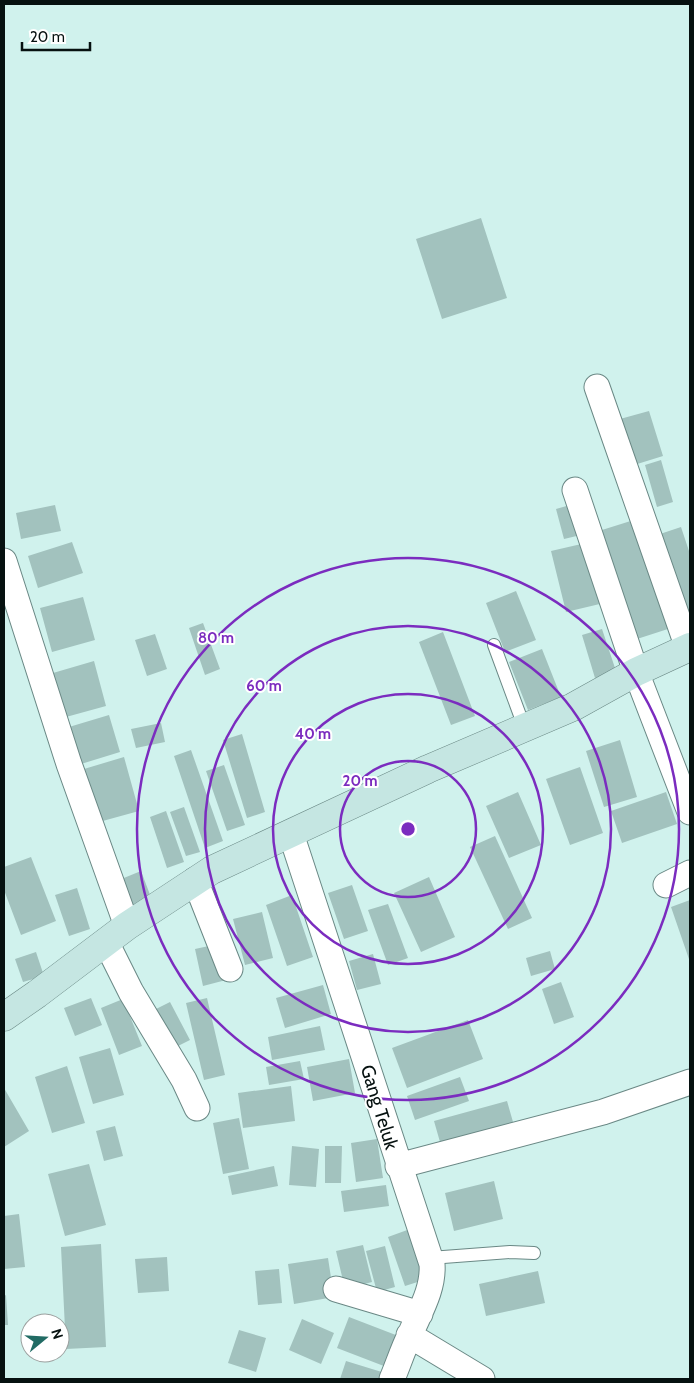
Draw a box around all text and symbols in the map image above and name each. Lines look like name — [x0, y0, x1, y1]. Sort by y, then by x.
scale bar — [22, 20, 90, 52]
text: 20 m — [30, 28, 65, 46]
text: 80 m — [198, 629, 234, 647]
text: 60 m — [246, 677, 282, 695]
text: 40 m — [295, 725, 331, 743]
text: 20 m — [343, 772, 377, 790]
centre of rings — [399, 820, 417, 838]
street label: Gang Teluk — [356, 1062, 403, 1153]
north arrow — [20, 1313, 70, 1363]
text: N — [47, 1326, 67, 1341]

